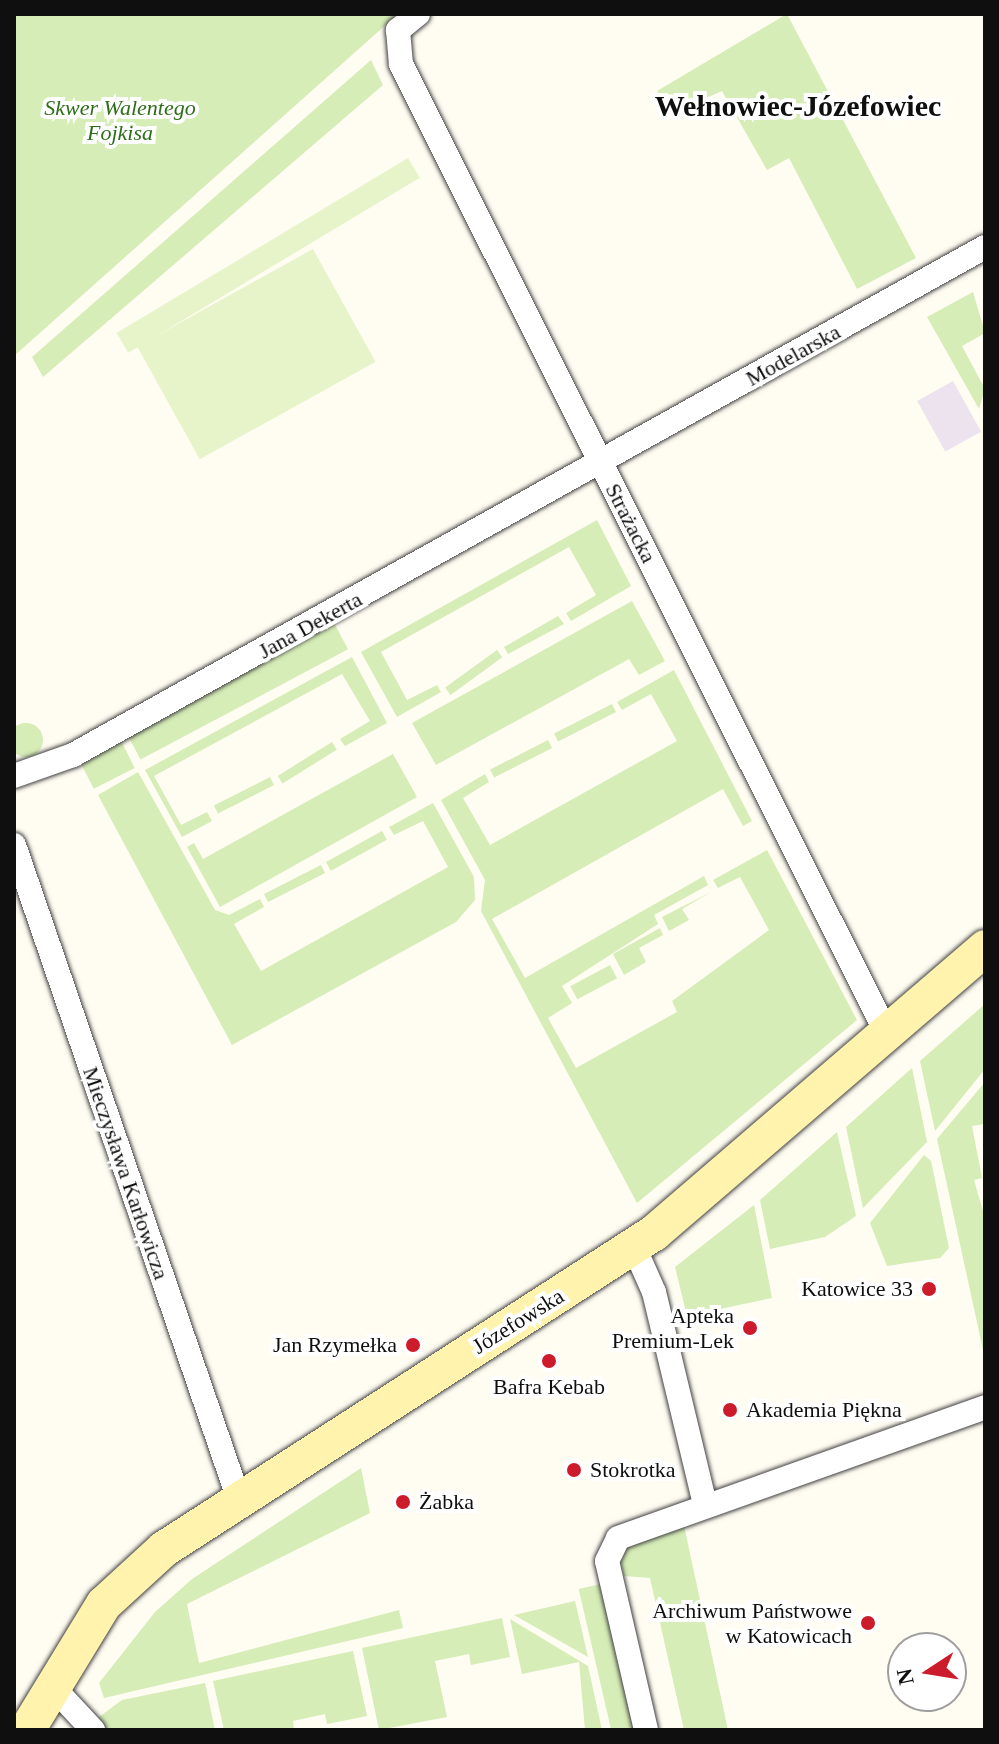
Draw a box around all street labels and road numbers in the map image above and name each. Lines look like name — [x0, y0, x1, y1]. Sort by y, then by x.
street label: Modelarska — [741, 318, 845, 392]
street label: Strażacka — [600, 479, 662, 567]
street label: Jana Dekerta — [254, 586, 366, 664]
street label: Mieczysława Karłowicza — [77, 1063, 175, 1283]
street label: Józefowska — [467, 1283, 569, 1359]

